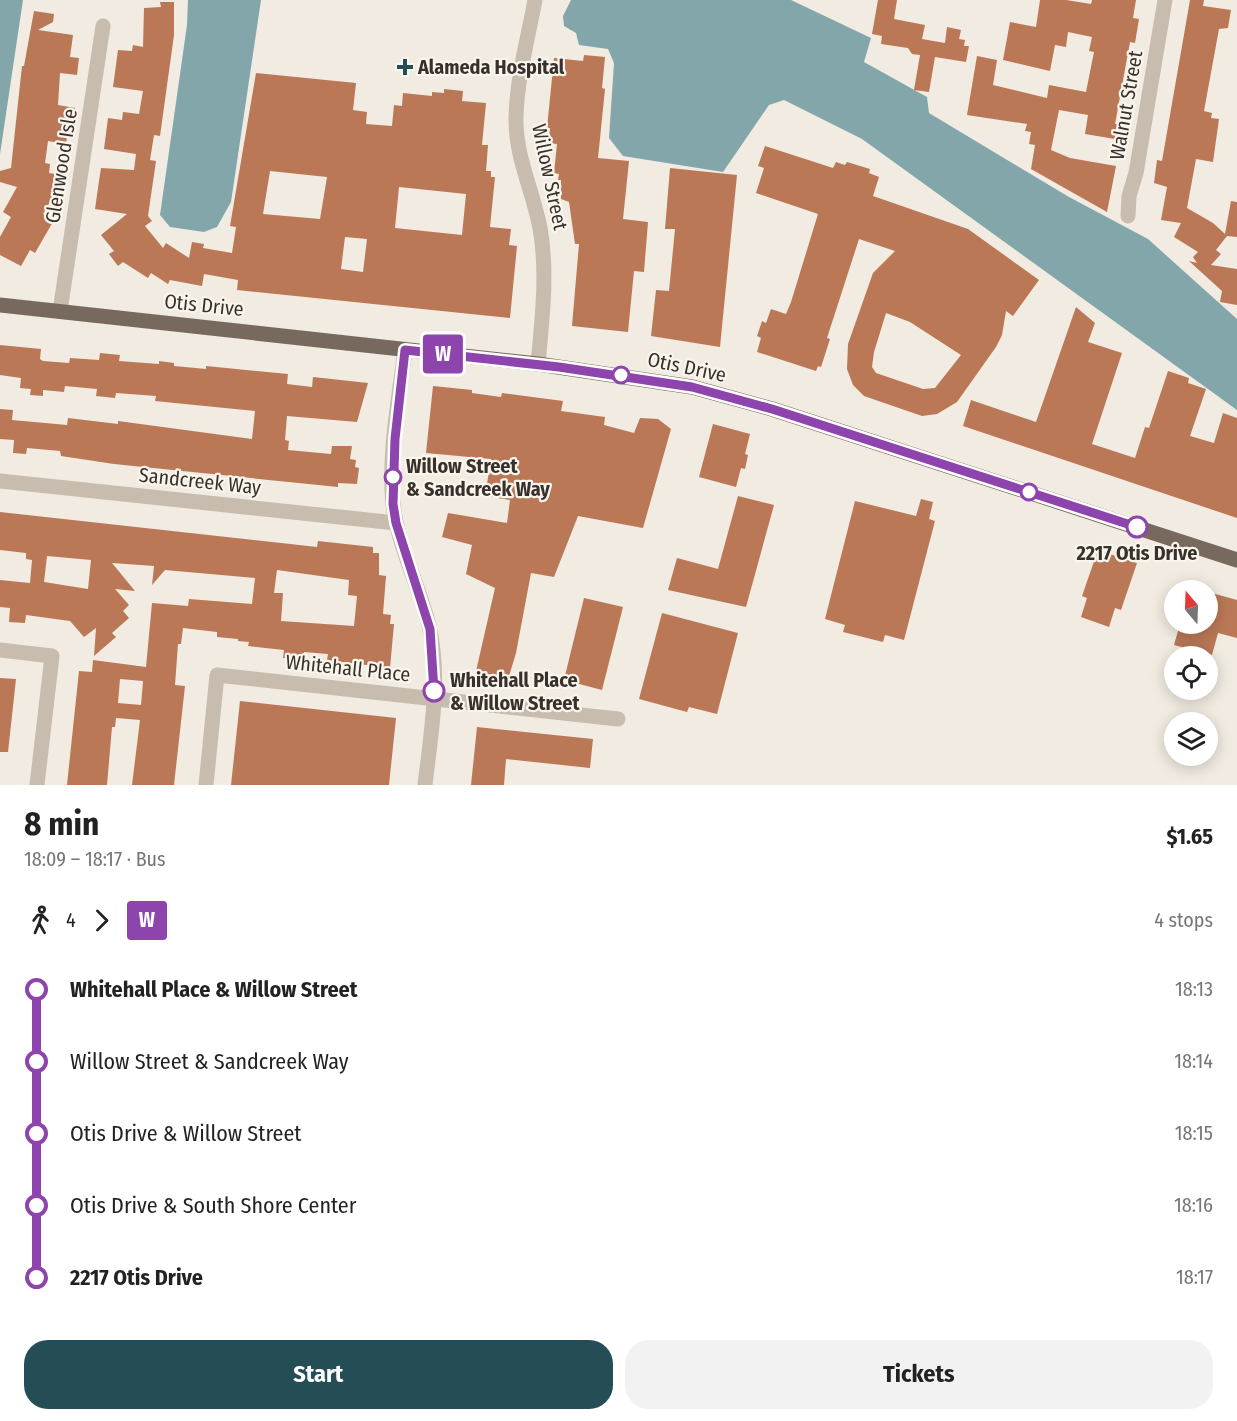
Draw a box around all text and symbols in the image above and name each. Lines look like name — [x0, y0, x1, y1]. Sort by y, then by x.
street label: Walnut Street — [1105, 48, 1148, 162]
place label: Alameda Hospital — [417, 55, 565, 79]
marker: Alameda Hospital — [396, 58, 414, 76]
street label: Glenwood Isle — [40, 107, 82, 225]
street label: Willow Street — [527, 122, 573, 233]
street label: Otis Drive — [163, 289, 245, 321]
line badge: W — [424, 334, 462, 374]
text: W — [435, 341, 451, 367]
street label: Otis Drive — [646, 347, 728, 387]
unlabelled marker — [612, 366, 630, 384]
place label: Willow Street & Sandcreek Way — [406, 454, 550, 501]
street label: Sandcreek Way — [138, 463, 262, 499]
marker: Willow Street & Sandcreek Way — [384, 468, 402, 486]
unlabelled marker — [1020, 483, 1038, 501]
marker: 2217 Otis Drive — [1126, 516, 1148, 538]
place label: 2217 Otis Drive — [1076, 541, 1197, 565]
north arrow — [1164, 580, 1218, 634]
map controls — [1164, 580, 1218, 766]
button: locate — [1164, 646, 1218, 700]
street label: Whitehall Place — [284, 650, 412, 686]
place label: Whitehall Place & Willow Street — [450, 668, 580, 715]
marker: Whitehall Place & Willow Street — [423, 680, 445, 702]
button: layers — [1164, 712, 1218, 766]
text: 8 min — [24, 804, 99, 844]
text: $1.65 — [1167, 823, 1213, 850]
text: 18:09 – 18:17 · Bus — [24, 847, 166, 871]
icon: walk — [24, 904, 57, 937]
icon: forward — [85, 904, 118, 937]
text: W — [139, 907, 155, 933]
text: 4 — [66, 908, 76, 932]
text: 4 stops — [1154, 908, 1213, 932]
text: Whitehall Place & Willow Street — [70, 976, 357, 1003]
text: 18:13 — [1175, 977, 1213, 1001]
text: Willow Street & Sandcreek Way — [70, 1048, 349, 1075]
text: 18:14 — [1174, 1049, 1213, 1073]
text: Otis Drive & Willow Street — [70, 1120, 301, 1147]
text: 18:15 — [1175, 1121, 1213, 1145]
text: Otis Drive & South Shore Center — [70, 1192, 356, 1219]
text: 18:16 — [1174, 1193, 1213, 1217]
text: 2217 Otis Drive — [70, 1264, 203, 1291]
text: 18:17 — [1176, 1265, 1213, 1289]
button: Start — [24, 1340, 613, 1409]
button: Tickets — [625, 1340, 1213, 1409]

